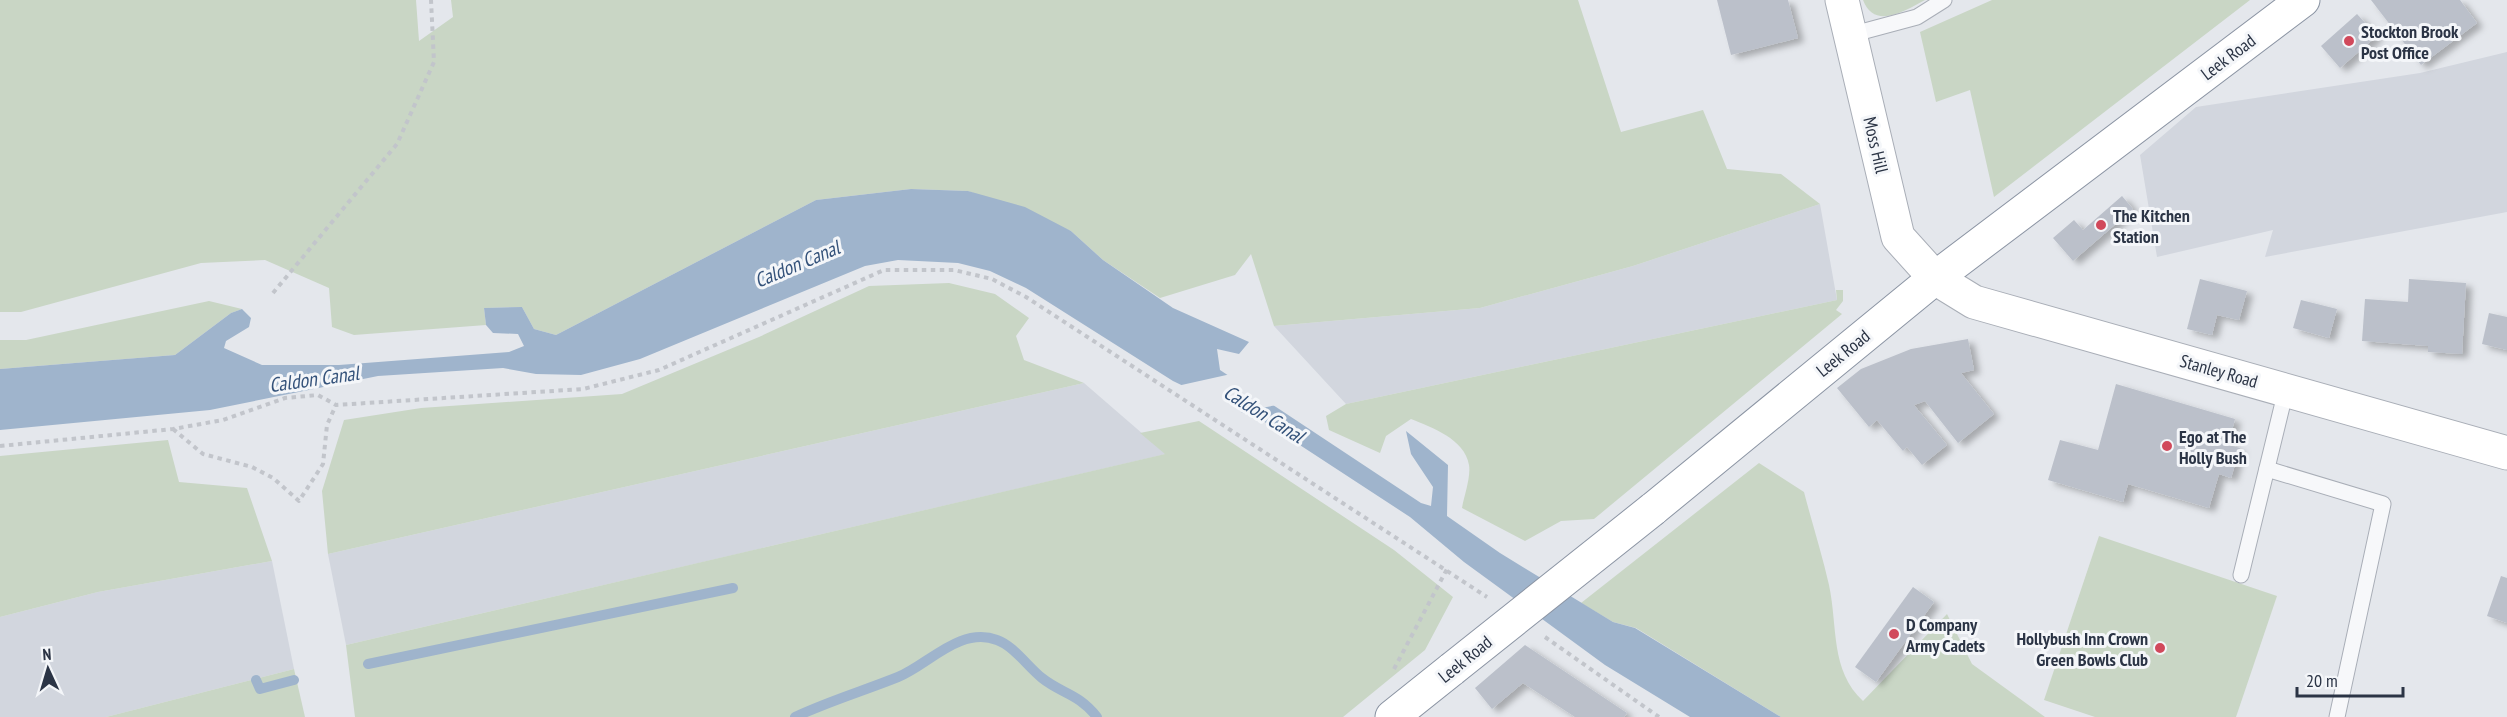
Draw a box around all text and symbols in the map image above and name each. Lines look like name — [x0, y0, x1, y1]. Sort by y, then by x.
place label: Stockton Brook Post Office — [2361, 20, 2459, 64]
street label: Leek Road — [2196, 29, 2260, 85]
marker: Stockton Brook Post Office — [2342, 34, 2356, 48]
street label: Moss Hill — [1858, 115, 1894, 176]
place label: The Kitchen Station — [2113, 204, 2190, 248]
marker: The Kitchen Station — [2094, 218, 2108, 232]
water label: Caldon Canal — [750, 233, 846, 294]
street label: Leek Road — [1811, 324, 1875, 382]
street label: Stanley Road — [2177, 349, 2261, 393]
water label: Caldon Canal — [268, 360, 363, 398]
water label: Caldon Canal — [1219, 379, 1311, 450]
place label: Ego at The Holly Bush — [2179, 425, 2247, 469]
marker: Ego at The Holly Bush — [2160, 439, 2174, 453]
place label: D Company Army Cadets — [1905, 613, 1985, 657]
marker: D Company Army Cadets — [1887, 627, 1901, 641]
place label: Hollybush Inn Crown Green Bowls Club — [2016, 627, 2148, 671]
street label: Leek Road — [1433, 630, 1497, 688]
north arrow — [18, 639, 78, 699]
marker: Hollybush Inn Crown Green Bowls Club — [2153, 641, 2167, 655]
text: N — [42, 644, 52, 664]
scale bar — [2297, 660, 2404, 698]
text: 20 m — [2306, 669, 2338, 692]

